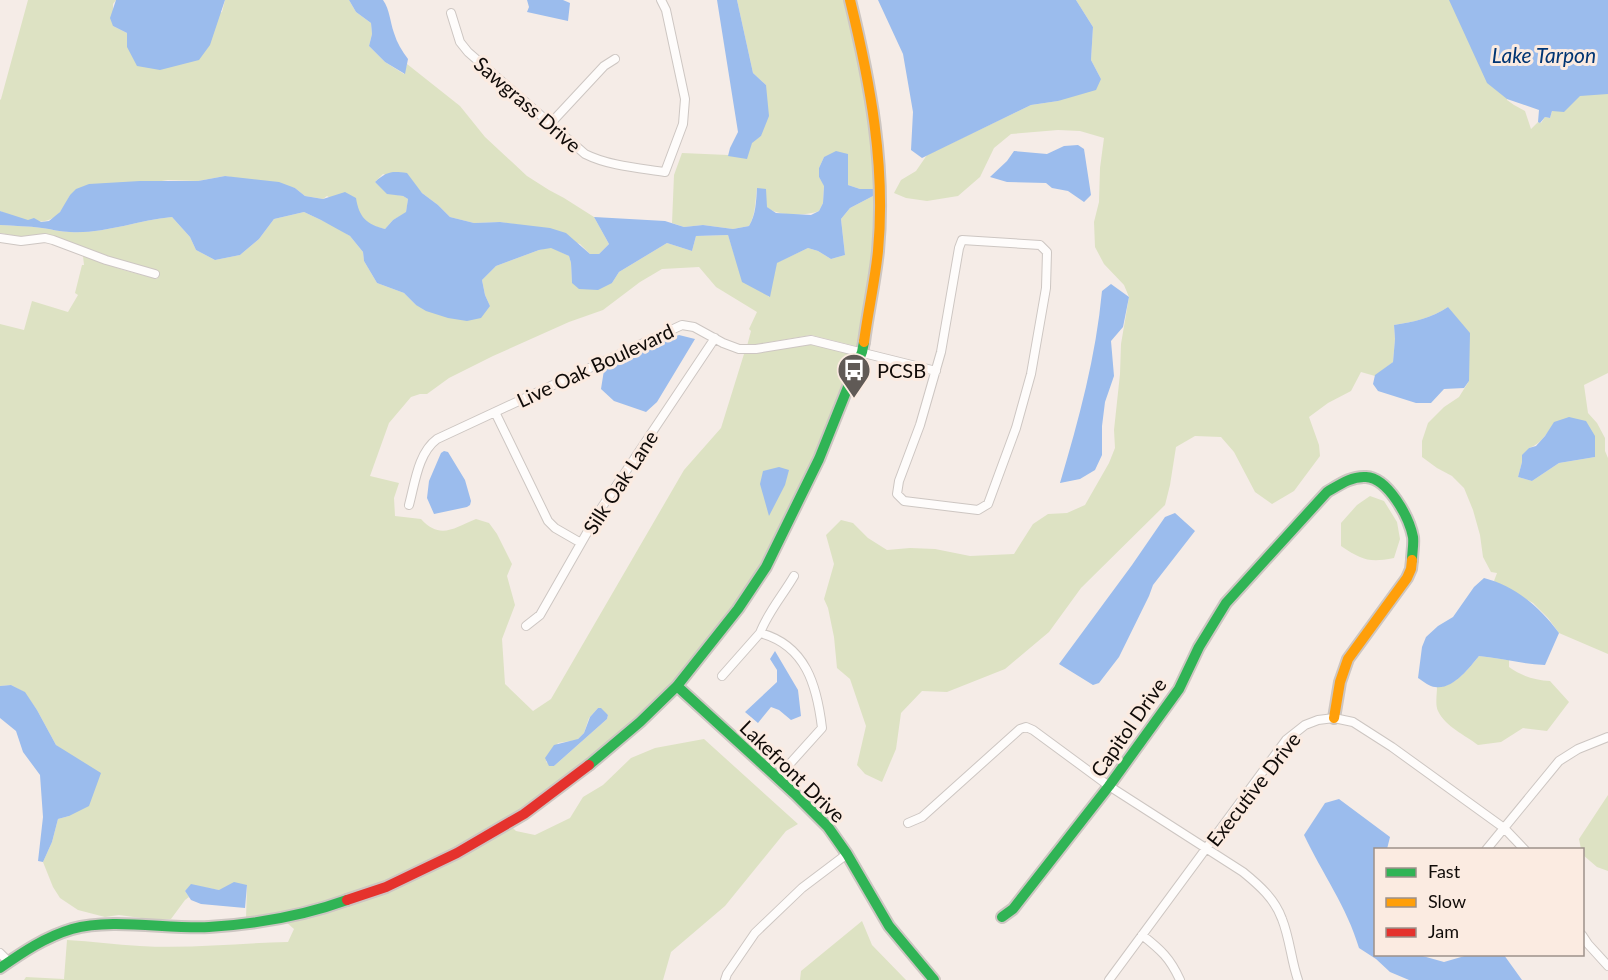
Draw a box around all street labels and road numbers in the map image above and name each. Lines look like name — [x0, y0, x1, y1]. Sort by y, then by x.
street label: Sawgrass Drive — [470, 51, 586, 157]
street label: Live Oak Boulevard — [513, 318, 677, 412]
street label: Silk Oak Lane — [578, 426, 662, 538]
street label: Capitol Drive — [1085, 673, 1171, 781]
street label: Lakefront Drive — [736, 715, 850, 827]
street label: Executive Drive — [1201, 727, 1305, 851]

